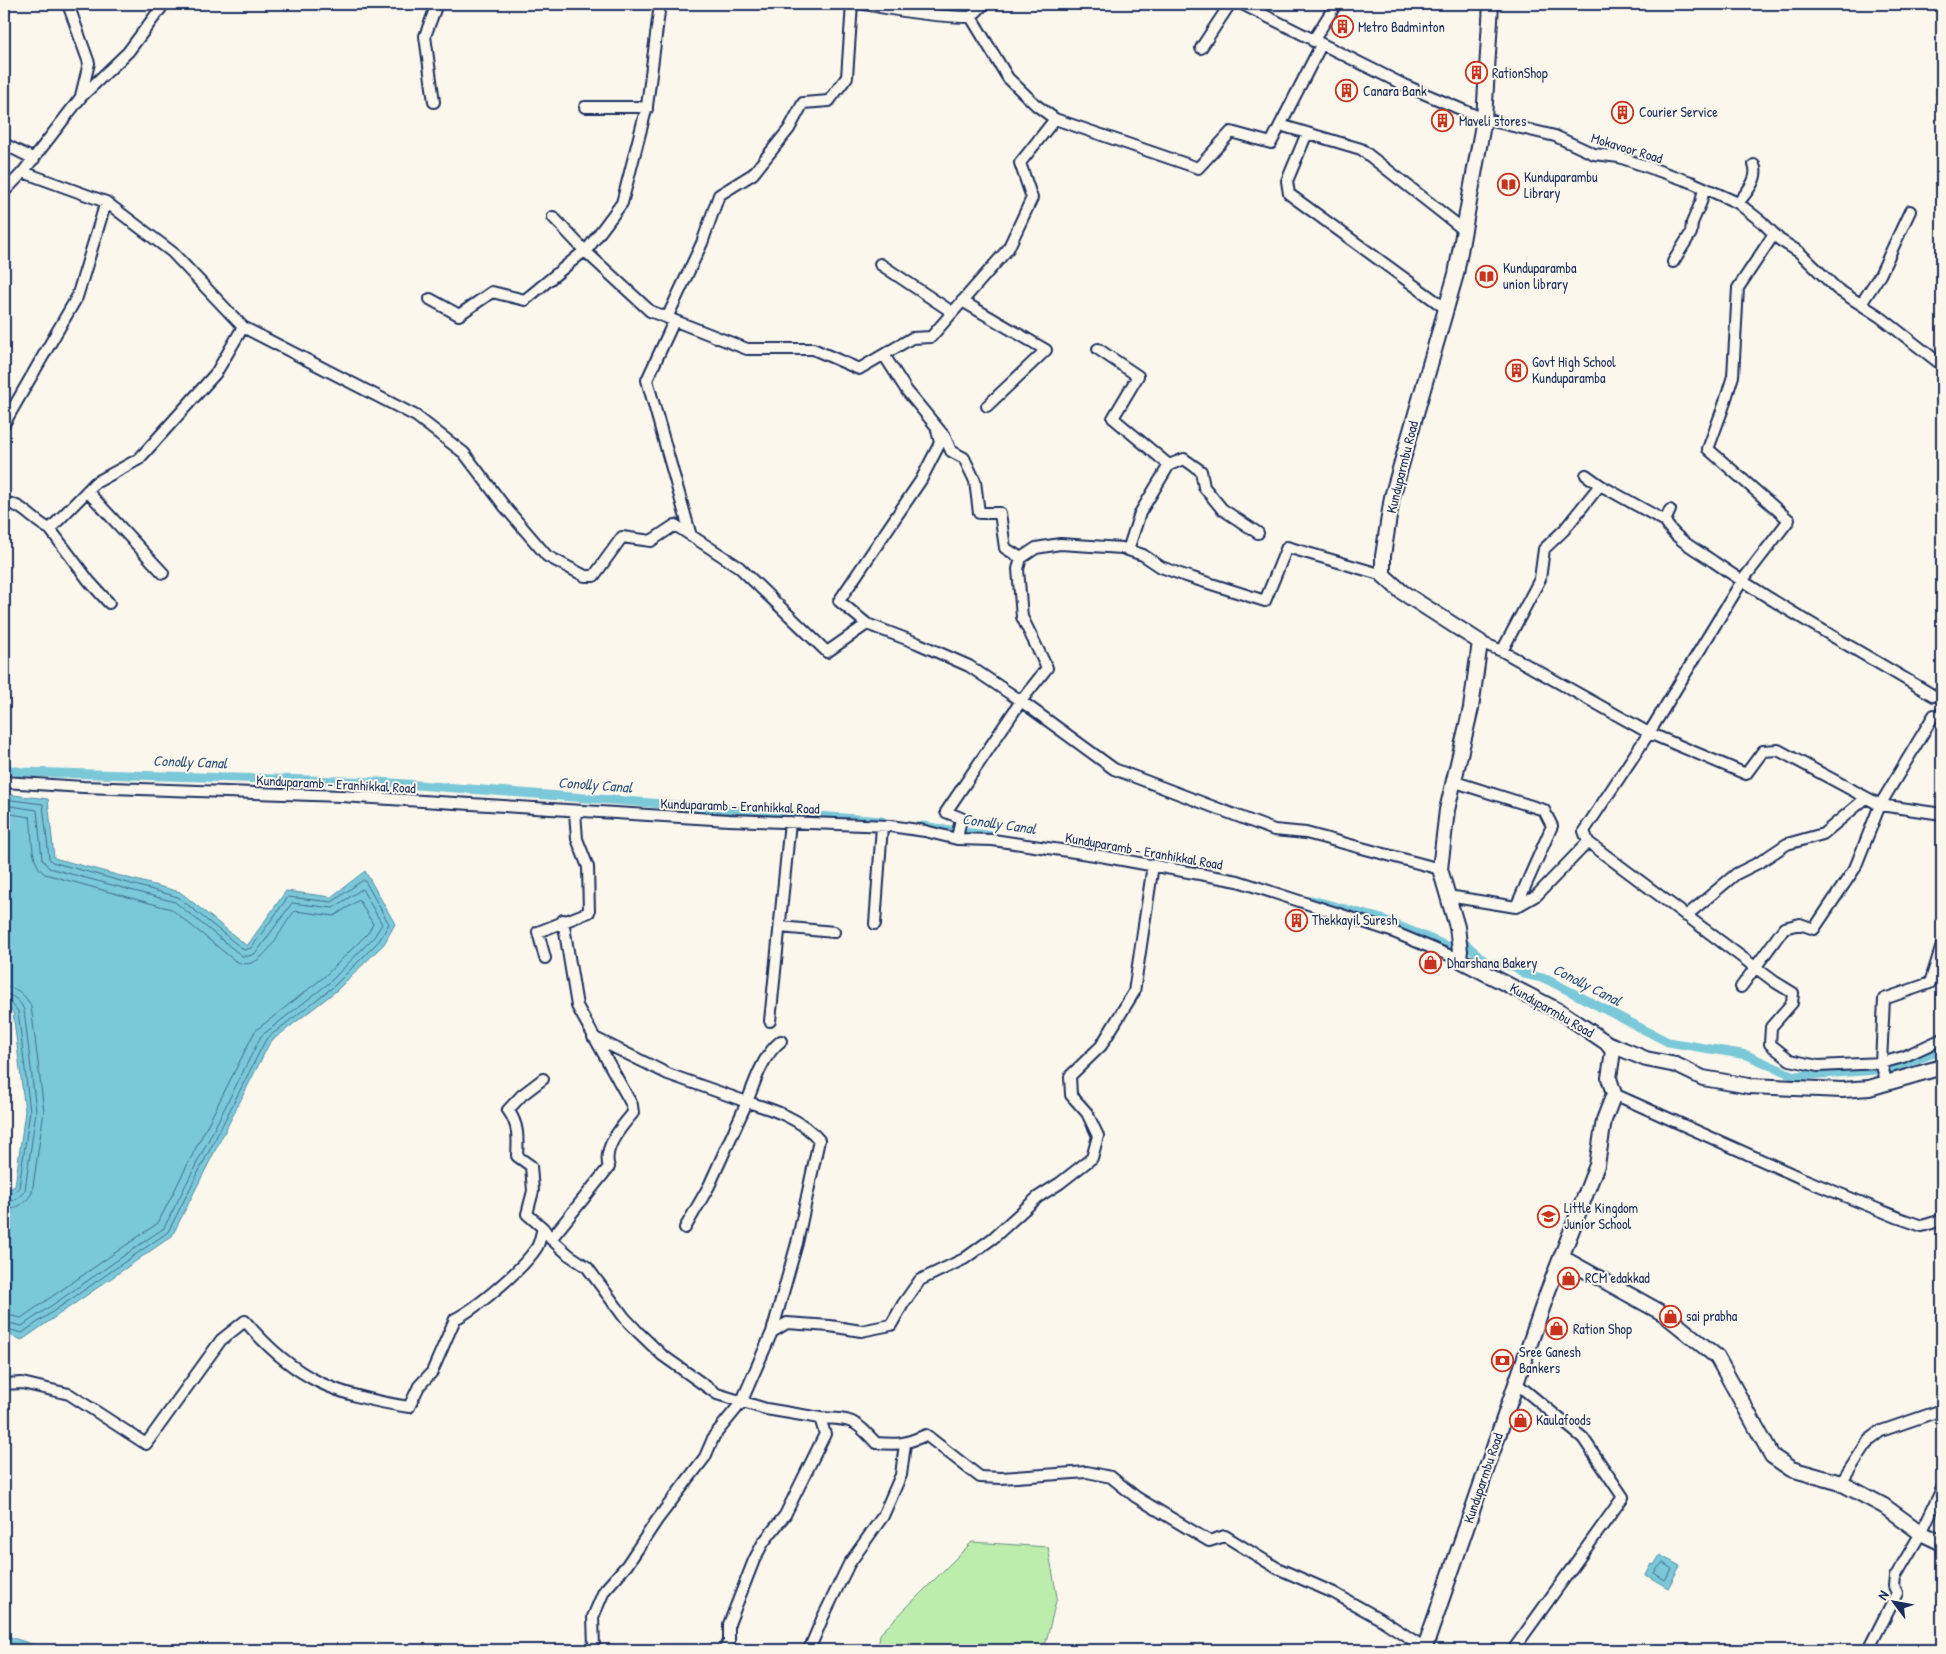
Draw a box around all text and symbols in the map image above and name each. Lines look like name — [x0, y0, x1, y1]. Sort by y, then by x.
building icon: Metro Badminton — [1330, 15, 1354, 39]
place label: Metro Badminton — [1358, 17, 1445, 36]
building icon: RationShop — [1464, 61, 1488, 85]
place label: RationShop — [1492, 63, 1548, 83]
building icon: Canara Bank — [1335, 79, 1359, 103]
place label: Canara Bank — [1363, 81, 1427, 100]
building icon: Courier Service — [1611, 100, 1635, 124]
place label: Courier Service — [1639, 102, 1718, 121]
building icon: Maveli stores — [1431, 109, 1455, 133]
place label: Maveli stores — [1459, 111, 1526, 130]
street label: Mokavoor Road — [1589, 128, 1666, 168]
place label: Kunduparambu Library — [1524, 167, 1598, 203]
library icon: Kunduparambu Library — [1496, 173, 1520, 197]
place label: Kunduparamba union library — [1503, 258, 1577, 294]
library icon: Kunduparamba union library — [1475, 264, 1499, 288]
place label: Govt High School Kunduparamba — [1532, 352, 1616, 388]
building icon: Govt High School Kunduparamba — [1504, 358, 1528, 382]
street label: Kunduparmbu Road — [1381, 418, 1423, 515]
water label: Conolly Canal — [153, 750, 228, 773]
street label: Kunduparamb - Eranhikkal Road — [256, 770, 417, 798]
water label: Conolly Canal — [557, 771, 634, 798]
street label: Kunduparamb - Eranhikkal Road — [660, 793, 821, 819]
water label: Conolly Canal — [961, 808, 1038, 839]
street label: Kunduparamb - Eranhikkal Road — [1064, 827, 1225, 875]
building icon: Thekkayil Suresh — [1284, 908, 1308, 932]
place label: Thekkayil Suresh — [1312, 910, 1397, 930]
shop icon: Dharshana Bakery — [1419, 951, 1443, 975]
place label: Dharshana Bakery — [1447, 953, 1538, 973]
water label: Conolly Canal — [1549, 958, 1626, 1011]
street label: Kunduparmbu Road — [1506, 978, 1598, 1042]
place label: Little Kingdom Junior School — [1564, 1198, 1638, 1233]
school or university icon: Little Kingdom Junior School — [1536, 1204, 1560, 1228]
shop icon: RCM edakkad — [1557, 1266, 1581, 1290]
place label: RCM edakkad — [1585, 1268, 1650, 1287]
shop icon: sai prabha — [1658, 1304, 1682, 1328]
place label: sai prabha — [1686, 1306, 1738, 1326]
shop icon: Ration Shop — [1545, 1317, 1569, 1341]
place label: Ration Shop — [1573, 1319, 1632, 1339]
place label: Sree Ganesh Bankers — [1519, 1342, 1581, 1377]
bank icon: Sree Ganesh Bankers — [1491, 1348, 1515, 1372]
shop icon: Kaulafoods — [1508, 1408, 1532, 1432]
place label: Kaulafoods — [1536, 1410, 1591, 1429]
street label: Kunduparmbu Road — [1458, 1430, 1508, 1526]
north arrow — [1868, 1576, 1918, 1626]
text: N — [1873, 1586, 1893, 1603]

